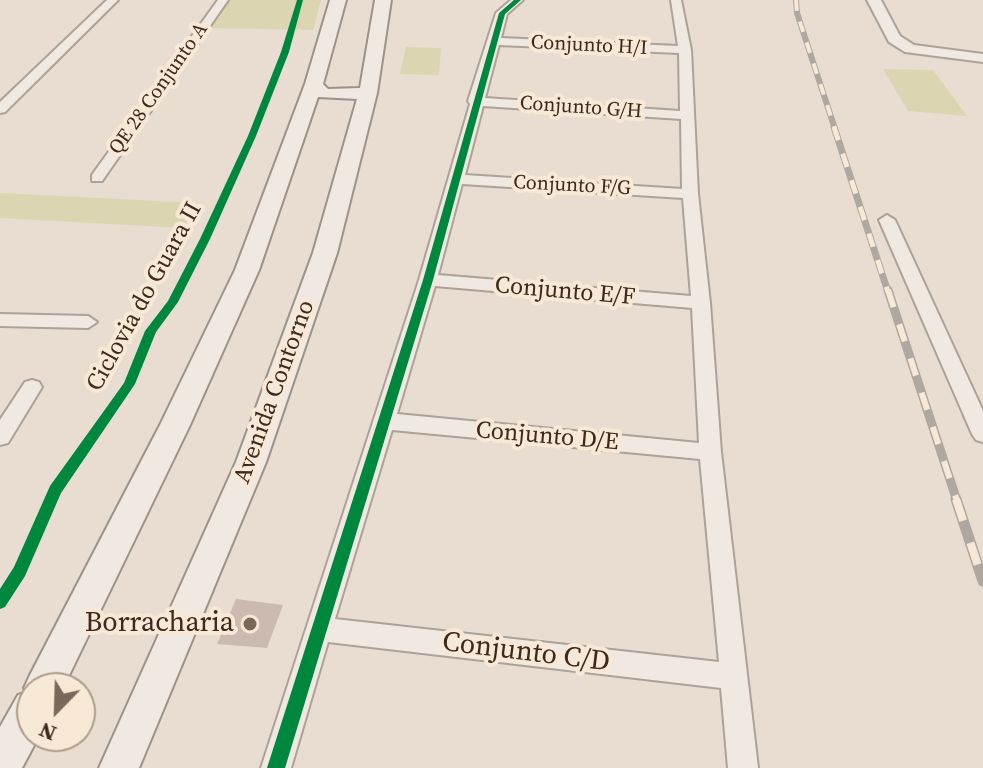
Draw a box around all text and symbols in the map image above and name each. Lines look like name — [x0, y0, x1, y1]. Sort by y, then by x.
street label: QE 28 Conjunto A — [105, 18, 213, 160]
street label: Conjunto H/I — [530, 31, 648, 61]
street label: Conjunto G/H — [519, 92, 643, 124]
street label: Conjunto F/G — [513, 171, 631, 201]
street label: Ciclovia do Guara II — [81, 198, 209, 396]
street label: Conjunto E/F — [494, 272, 636, 312]
street label: Avenida Contorno — [228, 296, 322, 488]
street label: Conjunto D/E — [474, 416, 620, 458]
place label: Borracharia — [85, 607, 234, 641]
marker: Borracharia — [241, 615, 259, 633]
street label: Conjunto C/D — [440, 626, 612, 680]
north arrow — [16, 672, 96, 752]
text: N — [34, 715, 61, 749]

